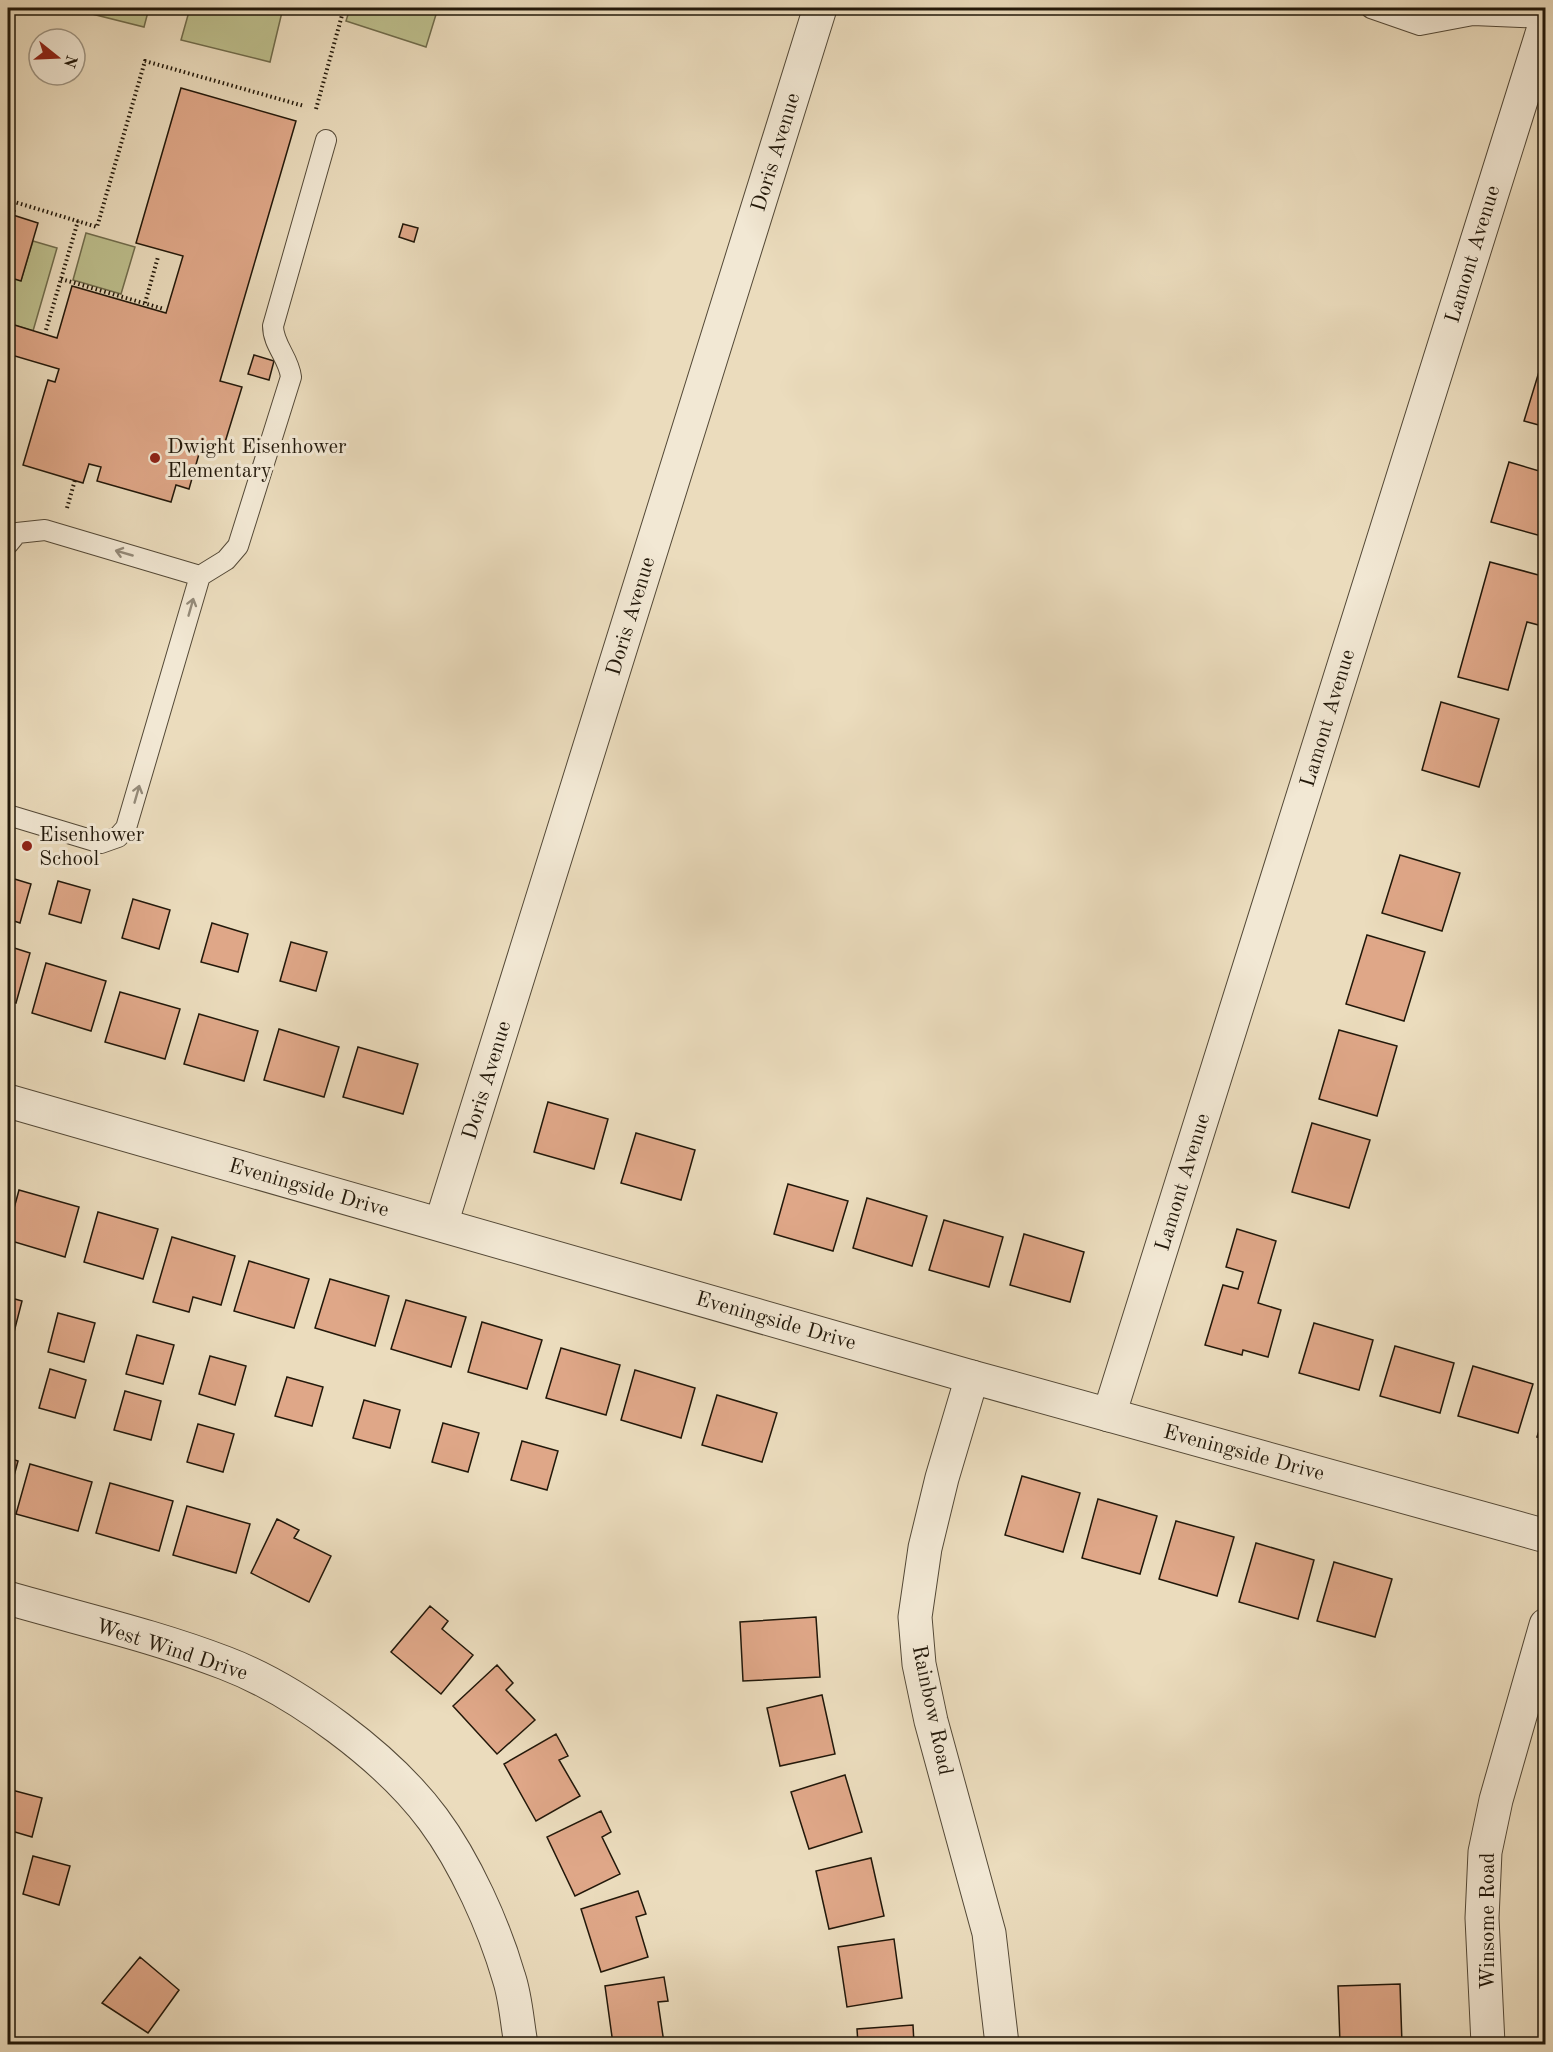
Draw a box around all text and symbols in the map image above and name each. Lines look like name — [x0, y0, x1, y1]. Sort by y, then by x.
north arrow — [27, 27, 87, 87]
text: N — [60, 53, 79, 70]
street label: Doris Avenue — [748, 91, 804, 214]
street label: Lamont Avenue — [1443, 183, 1504, 326]
place label: Dwight Eisenhower Elementary — [167, 437, 347, 482]
marker: Dwight Eisenhower Elementary — [148, 451, 162, 465]
one-way arrow — [115, 547, 134, 558]
street label: Doris Avenue — [603, 555, 659, 678]
one-way arrow — [186, 598, 197, 617]
street label: Lamont Avenue — [1298, 647, 1359, 790]
one-way arrow — [132, 785, 143, 804]
place label: Eisenhower School — [39, 825, 145, 870]
marker: Eisenhower School — [20, 839, 34, 853]
street label: Doris Avenue — [459, 1019, 515, 1142]
street label: Lamont Avenue — [1153, 1111, 1214, 1254]
street label: Eveningside Drive — [226, 1156, 391, 1221]
street label: Eveningside Drive — [693, 1289, 858, 1354]
street label: Eveningside Drive — [1161, 1422, 1326, 1485]
street label: West Wind Drive — [93, 1616, 250, 1685]
street label: Rainbow Road — [908, 1643, 956, 1777]
street label: Winsome Road — [1478, 1852, 1499, 1990]

